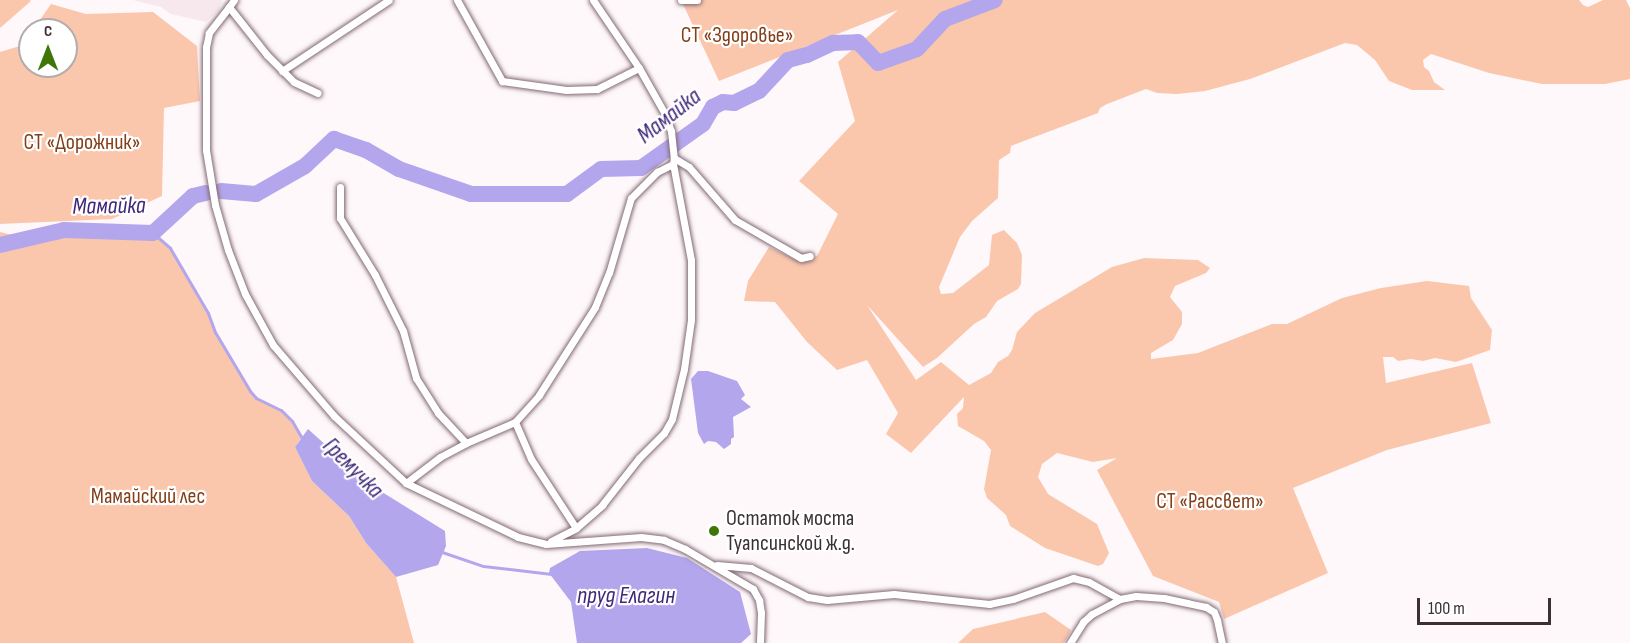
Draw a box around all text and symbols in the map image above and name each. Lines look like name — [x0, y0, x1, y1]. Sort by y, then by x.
north arrow — [18, 18, 78, 78]
text: С — [44, 22, 52, 41]
park label: СТ «Здоровье» — [681, 23, 793, 49]
water label: Мамайка — [631, 82, 707, 150]
park label: СТ «Дорожник» — [24, 130, 140, 156]
water label: Мамайка — [72, 191, 146, 221]
water label: Гремучка — [317, 432, 389, 504]
park label: Мамайский лес — [91, 484, 205, 510]
park label: СТ «Рассвет» — [1156, 489, 1264, 515]
place label: Остаток моста Туапсинской ж.д. — [726, 505, 855, 556]
marker: Остаток моста Туапсинской ж.д. — [707, 524, 721, 538]
water label: пруд Елагин — [577, 582, 675, 610]
scale bar — [1420, 586, 1554, 624]
text: 100 m — [1428, 598, 1465, 619]

